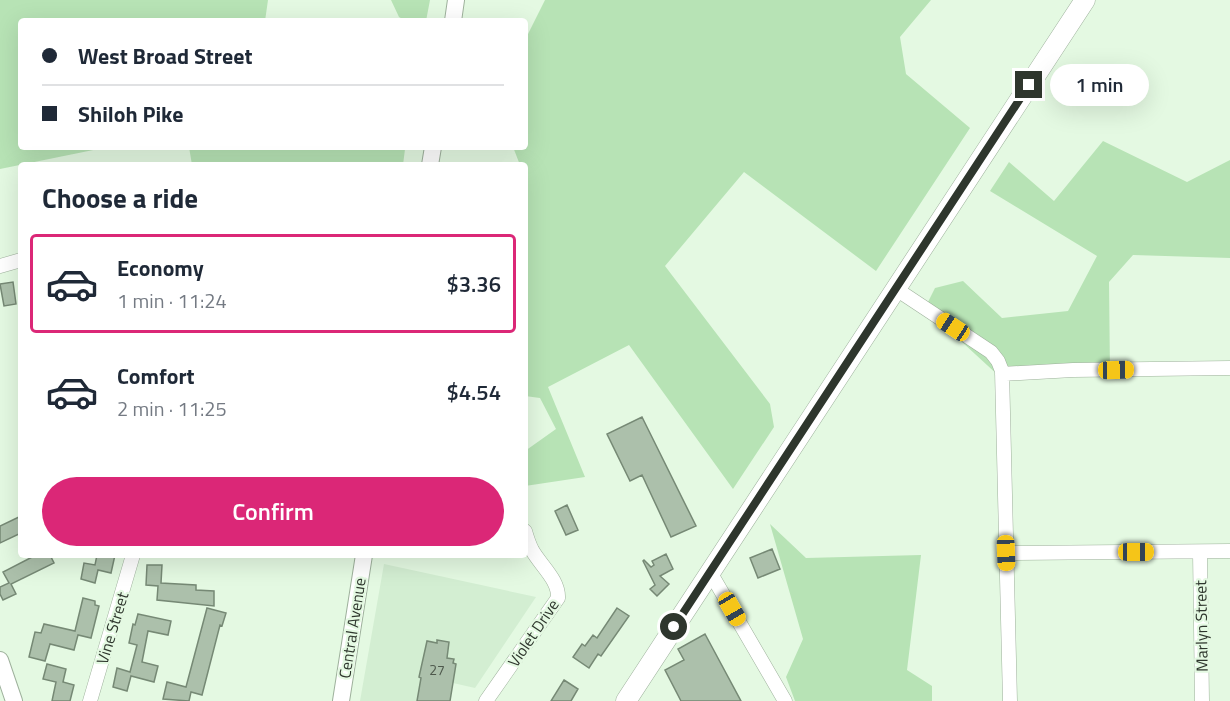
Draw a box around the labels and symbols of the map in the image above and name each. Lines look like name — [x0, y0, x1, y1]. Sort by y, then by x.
callout: 1 min — [1050, 64, 1149, 106]
route end — [1015, 71, 1042, 98]
car — [933, 310, 973, 344]
car — [1098, 361, 1134, 379]
car — [996, 535, 1016, 571]
car — [1118, 543, 1154, 561]
street label: Central Avenue — [332, 576, 372, 680]
street label: Marlyn Street — [1188, 580, 1214, 672]
street label: Vine Street — [90, 589, 134, 667]
car — [715, 589, 749, 629]
street label: Violet Drive — [501, 594, 565, 672]
route start — [660, 613, 687, 640]
house number: 27 — [429, 659, 445, 680]

